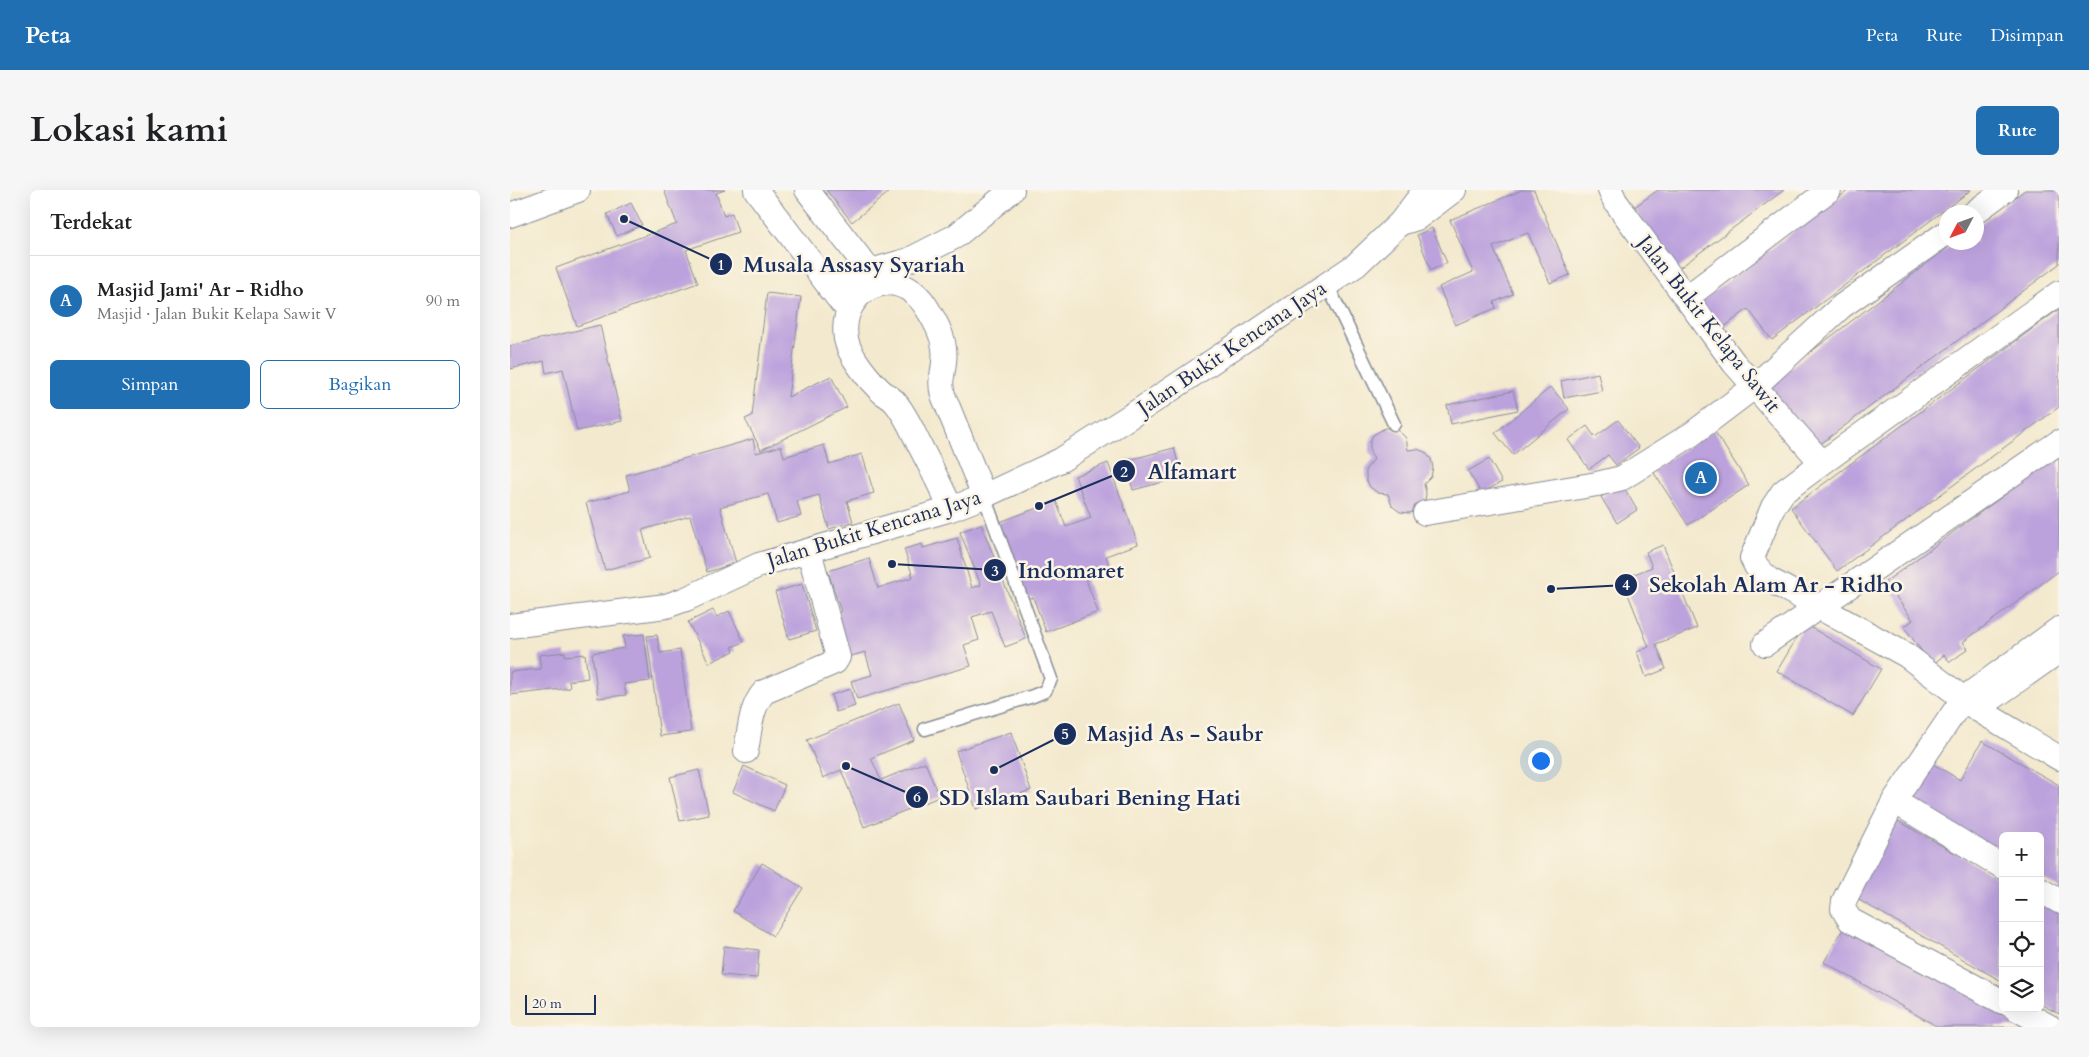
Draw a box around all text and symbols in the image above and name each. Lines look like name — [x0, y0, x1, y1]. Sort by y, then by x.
text: Peta — [25, 19, 71, 52]
text: Peta — [1866, 23, 1898, 48]
text: Rute — [1926, 23, 1962, 48]
text: Disimpan — [1990, 23, 2064, 48]
text: Lokasi kami — [30, 106, 228, 154]
button: Rute — [1976, 106, 2059, 155]
north arrow — [1939, 205, 1984, 250]
text: Terdekat — [50, 208, 132, 237]
street label: Jalan Bukit Kelapa Sawit — [1629, 227, 1788, 419]
callout: Musala Assasy Syariah — [708, 246, 975, 283]
text: Musala Assasy Syariah — [743, 250, 965, 280]
text: 1 — [717, 255, 725, 275]
street label: Jalan Bukit Kencana Jaya — [1129, 274, 1332, 424]
text: Masjid Jami' Ar - Ridho — [97, 277, 304, 303]
text: A — [60, 290, 72, 312]
text: 90 m — [426, 290, 460, 312]
text: Masjid · Jalan Bukit Kelapa Sawit V — [97, 303, 337, 325]
button: Simpan — [50, 360, 250, 409]
button: Bagikan — [260, 360, 460, 409]
callout: Alfamart — [1112, 453, 1246, 490]
text: Alfamart — [1147, 457, 1237, 487]
pin: A — [1685, 459, 1717, 497]
text: 2 — [1120, 462, 1128, 482]
street label: Jalan Bukit Kencana Jaya — [761, 483, 984, 576]
callout: Indomaret — [983, 552, 1134, 589]
text: Indomaret — [1018, 556, 1124, 586]
text: 3 — [991, 561, 999, 581]
callout: Sekolah Alam Ar - Ridho — [1614, 566, 1913, 603]
text: Sekolah Alam Ar - Ridho — [1649, 570, 1903, 600]
text: 4 — [1622, 575, 1630, 595]
callout: Masjid As - Saubr — [1052, 715, 1274, 752]
text: Masjid As - Saubr — [1087, 719, 1263, 749]
text: 5 — [1061, 724, 1069, 744]
your location — [1528, 748, 1554, 774]
callout: SD Islam Saubari Bening Hati — [904, 779, 1251, 816]
text: SD Islam Saubari Bening Hati — [939, 783, 1241, 813]
text: 6 — [913, 787, 921, 807]
map controls — [1999, 832, 2044, 1012]
button: + — [1999, 832, 2044, 877]
button: − — [1999, 877, 2044, 922]
button: locate — [1999, 922, 2044, 967]
button: layers — [1999, 967, 2044, 1012]
scale bar — [525, 992, 596, 1015]
text: 20 m — [532, 994, 562, 1013]

